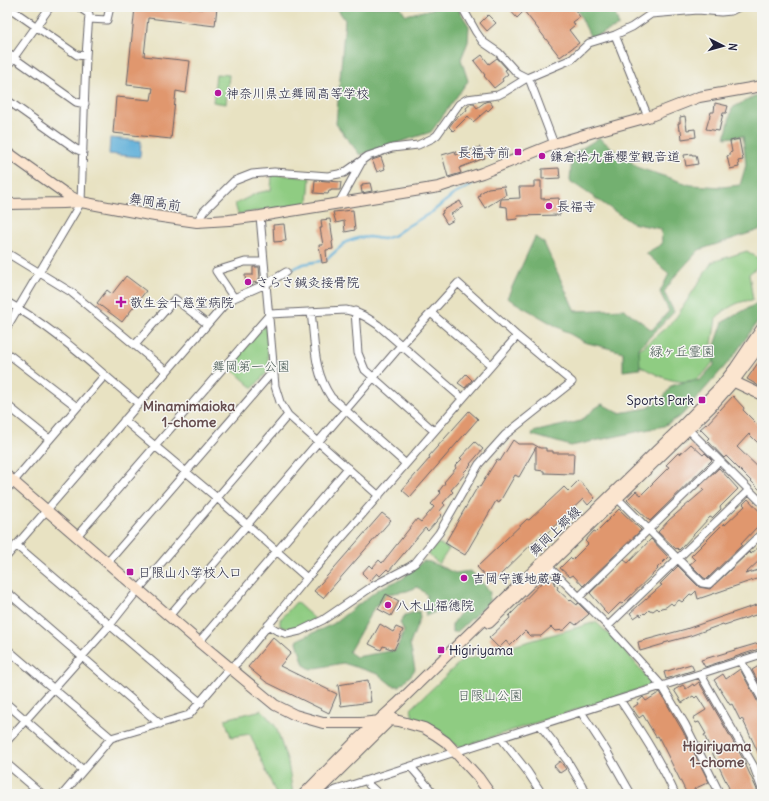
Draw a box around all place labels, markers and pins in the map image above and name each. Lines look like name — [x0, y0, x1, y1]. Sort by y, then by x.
place label: 神奈川県立舞岡高等学校 — [226, 85, 369, 102]
marker: 神奈川県立舞岡高等学校 — [213, 88, 223, 98]
place label: 長福寺前 — [458, 144, 510, 161]
marker: 長福寺前 — [513, 147, 523, 157]
place label: 鎌倉拾九番櫻堂観音道 — [550, 148, 680, 165]
marker: 鎌倉拾九番櫻堂観音道 — [537, 151, 547, 161]
place label: 長福寺 — [557, 198, 596, 215]
marker: 長福寺 — [544, 201, 554, 211]
place label: さらさ鍼灸接骨院 — [256, 274, 359, 291]
marker: さらさ鍼灸接骨院 — [243, 277, 253, 287]
place label: 敬生会十慈堂病院 — [130, 294, 234, 311]
marker: 敬生会十慈堂病院 — [115, 296, 127, 308]
place label: Sports Park — [627, 392, 694, 409]
marker: Sports Park — [697, 395, 707, 405]
place label: 日限山小学校入口 — [138, 564, 242, 581]
marker: 日限山小学校入口 — [125, 567, 135, 577]
place label: 吉岡守護地蔵尊 — [472, 570, 563, 587]
marker: 吉岡守護地蔵尊 — [459, 573, 469, 583]
place label: 八木山福徳院 — [396, 597, 474, 614]
marker: 八木山福徳院 — [383, 600, 393, 610]
place label: Higiriyama — [449, 642, 513, 659]
marker: Higiriyama — [436, 645, 446, 655]

